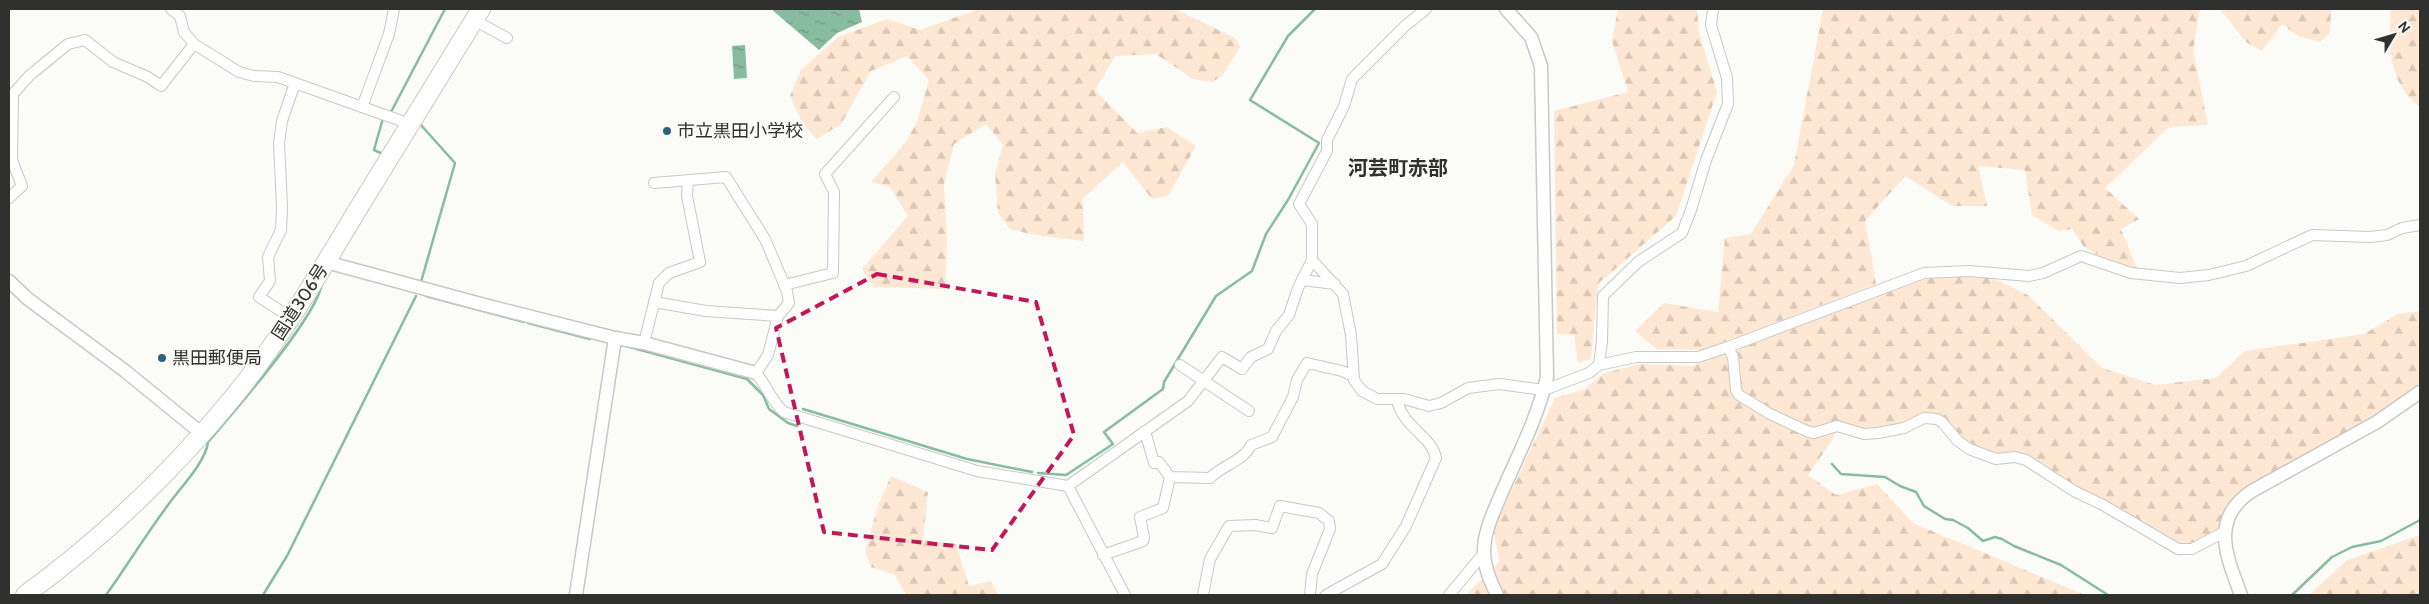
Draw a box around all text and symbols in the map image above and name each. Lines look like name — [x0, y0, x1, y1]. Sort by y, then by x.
north arrow — [2369, 10, 2419, 60]
text: N — [2394, 18, 2414, 36]
place label: 市立黒田小学校 — [677, 120, 803, 142]
marker: 市立黒田小学校 — [661, 125, 673, 137]
district label: 河芸町赤部 — [1348, 156, 1448, 180]
street label: 国道306号 — [267, 260, 333, 344]
place label: 黒田郵便局 — [172, 347, 262, 369]
marker: 黒田郵便局 — [156, 352, 168, 364]

